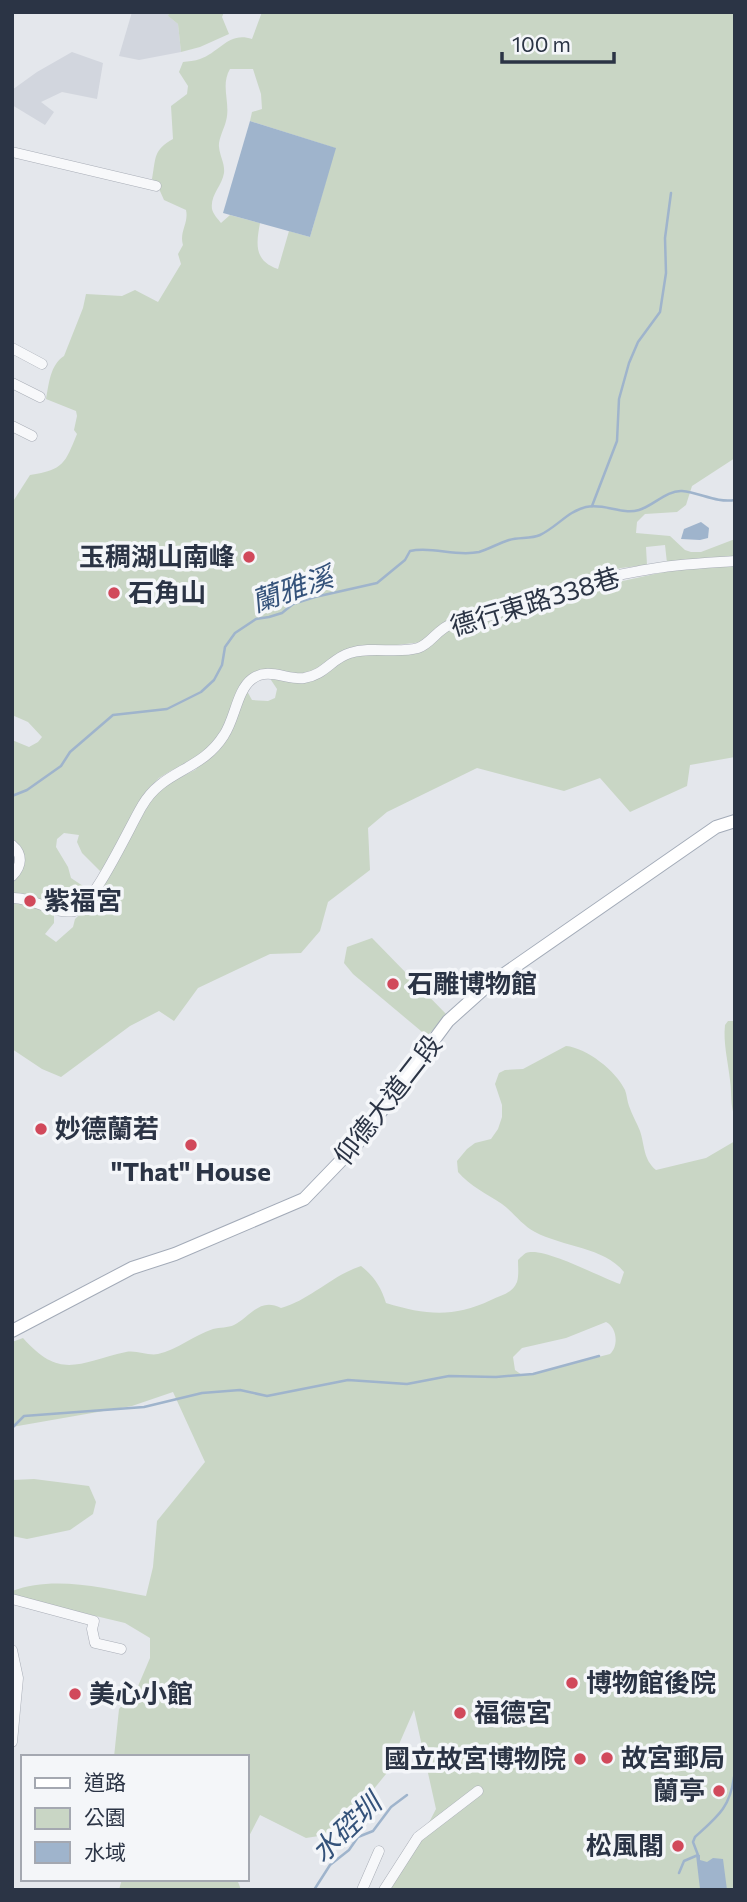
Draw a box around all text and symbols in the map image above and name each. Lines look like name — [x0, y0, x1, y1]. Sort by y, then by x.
scale bar — [502, 21, 614, 65]
text: 100 m — [512, 31, 571, 56]
place label: 玉稠湖山南峰 — [79, 540, 235, 571]
marker: 玉稠湖山南峰 — [241, 549, 257, 565]
water label: 蘭雅溪 — [246, 557, 341, 618]
street label: 德行東路338巷 — [446, 560, 623, 641]
place label: 石角山 — [128, 576, 206, 607]
marker: 石角山 — [106, 585, 122, 601]
place label: 紫福宮 — [44, 884, 122, 915]
marker: 紫福宮 — [22, 893, 38, 909]
place label: 石雕博物館 — [407, 967, 537, 998]
marker: 石雕博物館 — [385, 976, 401, 992]
street label: 仰德大道二段 — [327, 1028, 447, 1170]
place label: 妙德蘭若 — [55, 1112, 159, 1143]
marker: 妙德蘭若 — [33, 1121, 49, 1137]
marker: "That" House — [183, 1137, 199, 1153]
place label: "That" House — [111, 1155, 271, 1186]
place label: 博物館後院 — [586, 1666, 716, 1697]
marker: 博物館後院 — [564, 1675, 580, 1691]
place label: 美心小館 — [89, 1677, 193, 1708]
marker: 美心小館 — [67, 1686, 83, 1702]
place label: 福德宮 — [474, 1696, 552, 1727]
marker: 福德宮 — [452, 1705, 468, 1721]
place label: 故宮郵局 — [621, 1741, 725, 1772]
place label: 國立故宮博物院 — [384, 1742, 566, 1773]
marker: 故宮郵局 — [599, 1750, 615, 1766]
marker: 國立故宮博物院 — [572, 1751, 588, 1767]
legend — [21, 1755, 248, 1881]
text: 道路 — [84, 1769, 126, 1794]
place label: 蘭亭 — [653, 1774, 705, 1805]
water label: 水硿圳 — [303, 1783, 390, 1869]
marker: 蘭亭 — [711, 1783, 727, 1799]
text: 公園 — [84, 1804, 126, 1829]
place label: 松風閣 — [586, 1829, 664, 1860]
marker: 松風閣 — [670, 1838, 686, 1854]
text: 水域 — [84, 1839, 126, 1864]

